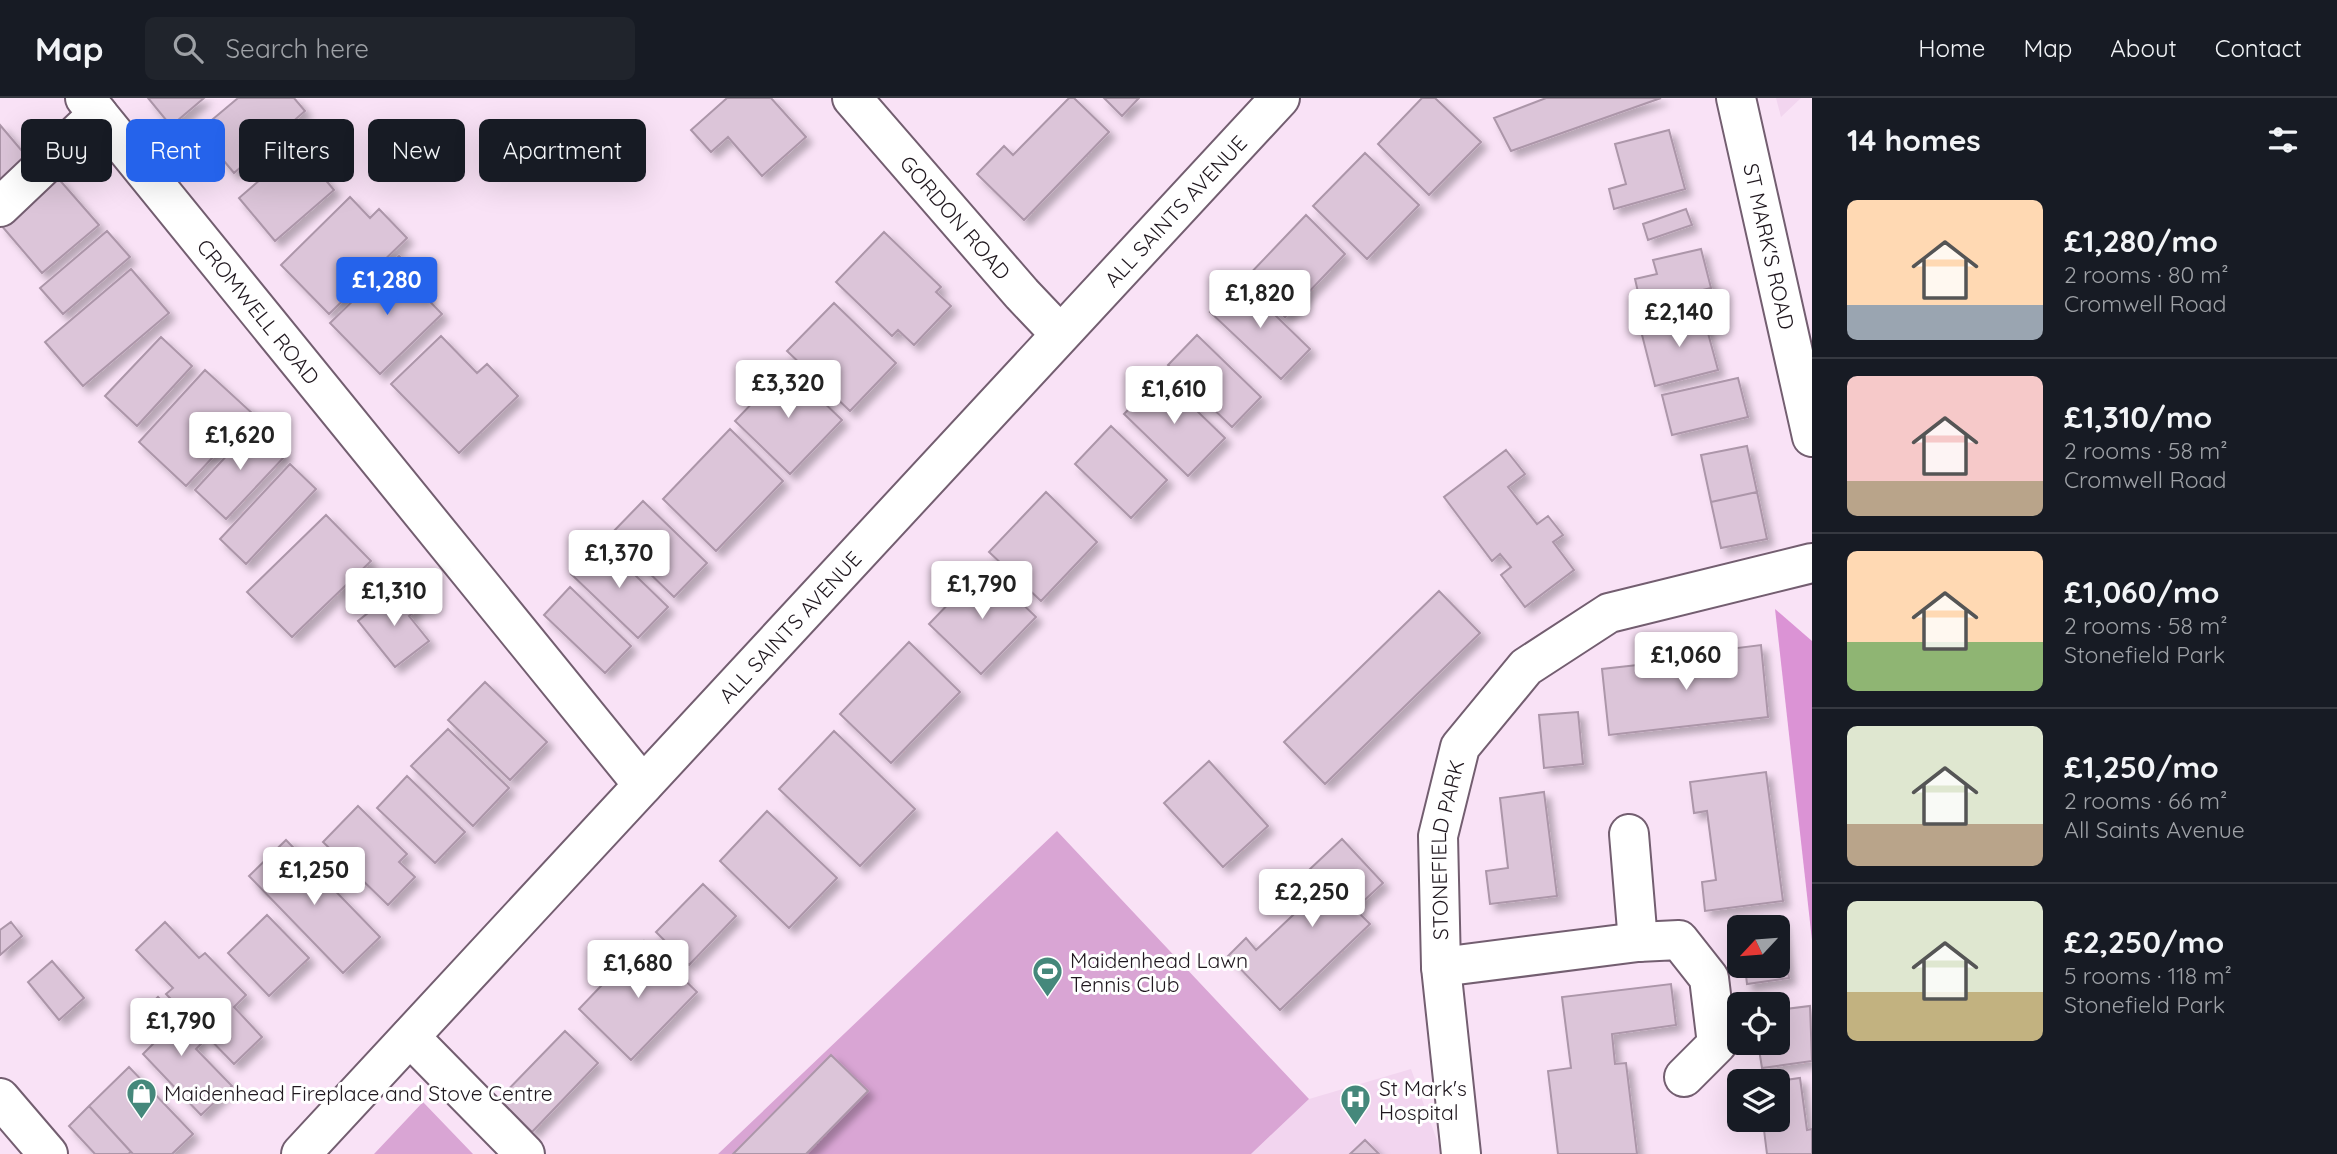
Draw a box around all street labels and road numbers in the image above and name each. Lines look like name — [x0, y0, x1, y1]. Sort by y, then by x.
street label: ALL SAINTS AVENUE — [1099, 130, 1252, 292]
street label: GORDON ROAD — [895, 150, 1016, 285]
street label: ST MARK'S ROAD — [1738, 161, 1800, 332]
street label: CROMWELL ROAD — [192, 233, 325, 390]
street label: ALL SAINTS AVENUE — [713, 545, 867, 708]
street label: STONEFIELD PARK — [1425, 757, 1469, 940]

